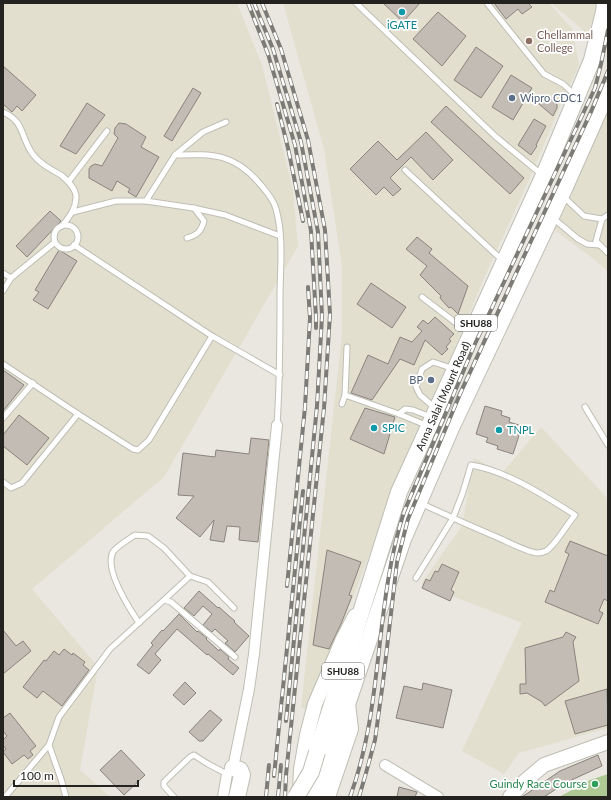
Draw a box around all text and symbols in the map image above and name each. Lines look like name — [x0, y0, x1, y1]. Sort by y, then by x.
marker: iGATE — [397, 7, 407, 17]
place label: iGATE — [387, 18, 417, 31]
place label: Chellammal College — [537, 28, 593, 54]
marker: Chellammal College — [524, 36, 534, 46]
place label: Wipro CDC1 — [520, 91, 582, 104]
marker: Wipro CDC1 — [507, 93, 517, 103]
road number: SHU88 — [455, 315, 497, 331]
street label: Anna Salai (Mount Road) — [413, 339, 473, 453]
place label: BP — [409, 373, 423, 386]
marker: BP — [426, 375, 436, 385]
place label: SPIC — [382, 421, 406, 434]
marker: SPIC — [369, 423, 379, 433]
place label: TNPL — [507, 423, 534, 436]
marker: TNPL — [494, 425, 504, 435]
road number: SHU88 — [322, 663, 364, 679]
scale bar — [14, 762, 138, 788]
text: 100 m — [20, 768, 54, 783]
place label: Guindy Race Course — [490, 777, 587, 790]
marker: Guindy Race Course — [590, 779, 600, 789]

